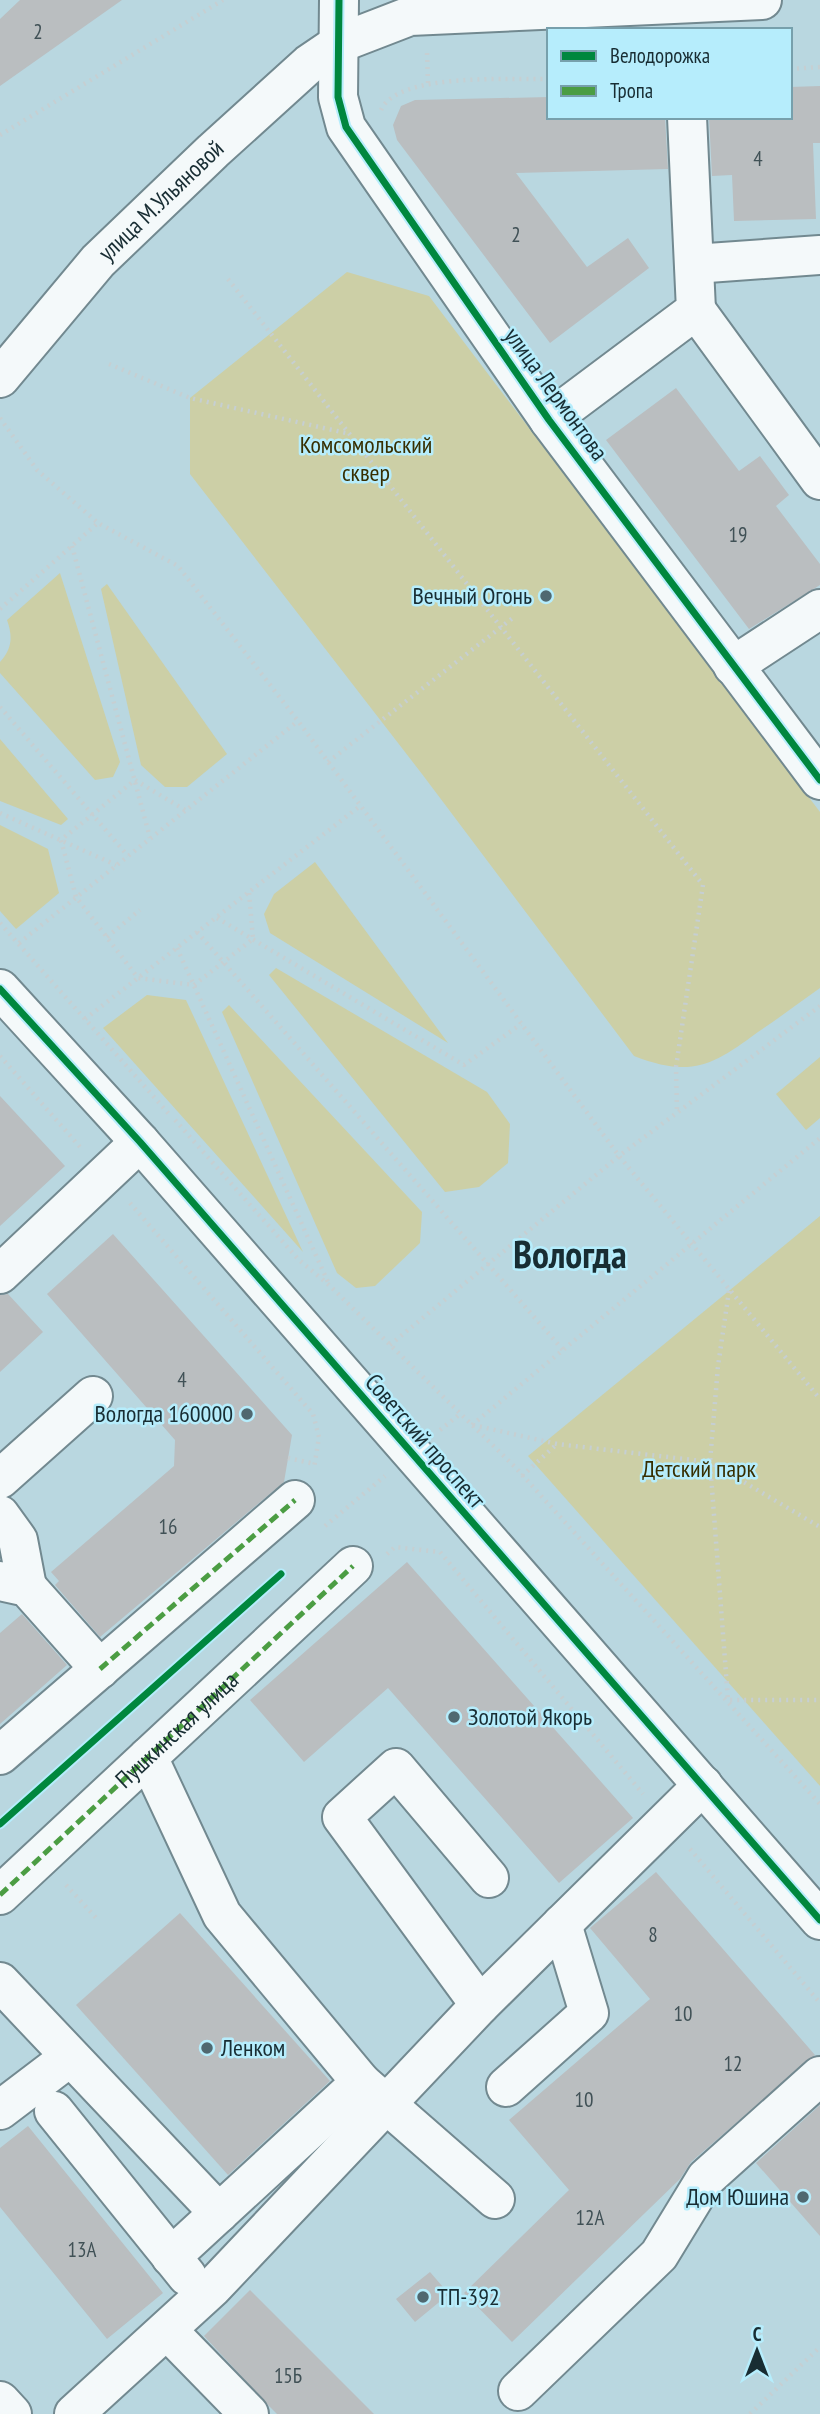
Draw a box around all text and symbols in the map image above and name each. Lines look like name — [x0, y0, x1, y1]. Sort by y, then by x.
house number: 2 — [33, 18, 43, 45]
legend — [547, 28, 792, 119]
text: Велодорожка — [610, 42, 710, 69]
text: Тропа — [610, 77, 653, 104]
street label: улица М.Ульяновой — [91, 133, 230, 268]
house number: 4 — [753, 145, 763, 172]
house number: 2 — [511, 221, 521, 248]
street label: улица Лермонтова — [498, 321, 615, 466]
park label: Комсомольский сквер — [300, 429, 432, 488]
house number: 19 — [729, 521, 747, 548]
place label: Вечный Огонь — [413, 580, 532, 611]
marker: Вечный Огонь — [538, 588, 554, 604]
district label: Вологда — [513, 1229, 627, 1278]
house number: 4 — [177, 1366, 187, 1393]
street label: Советский проспект — [358, 1367, 493, 1515]
place label: Вологда 160000 — [95, 1398, 233, 1429]
marker: Вологда 160000 — [239, 1406, 255, 1422]
park label: Детский парк — [642, 1453, 756, 1484]
house number: 16 — [159, 1513, 177, 1540]
street label: Пушкинская улица — [109, 1665, 245, 1795]
place label: Золотой Якорь — [468, 1701, 592, 1732]
marker: Золотой Якорь — [446, 1709, 462, 1725]
house number: 8 — [648, 1921, 658, 1948]
house number: 10 — [674, 2000, 692, 2027]
place label: Ленком — [220, 2032, 285, 2063]
marker: Ленком — [199, 2040, 215, 2056]
house number: 12 — [724, 2050, 742, 2077]
house number: 10 — [575, 2086, 593, 2113]
place label: Дом Юшина — [686, 2181, 789, 2212]
marker: Дом Юшина — [795, 2189, 811, 2205]
house number: 12А — [576, 2204, 604, 2231]
house number: 13А — [68, 2236, 96, 2263]
place label: ТП-392 — [437, 2281, 500, 2312]
marker: ТП-392 — [415, 2289, 431, 2305]
north arrow — [722, 2316, 792, 2386]
text: С — [753, 2322, 762, 2346]
house number: 15Б — [274, 2362, 302, 2389]

